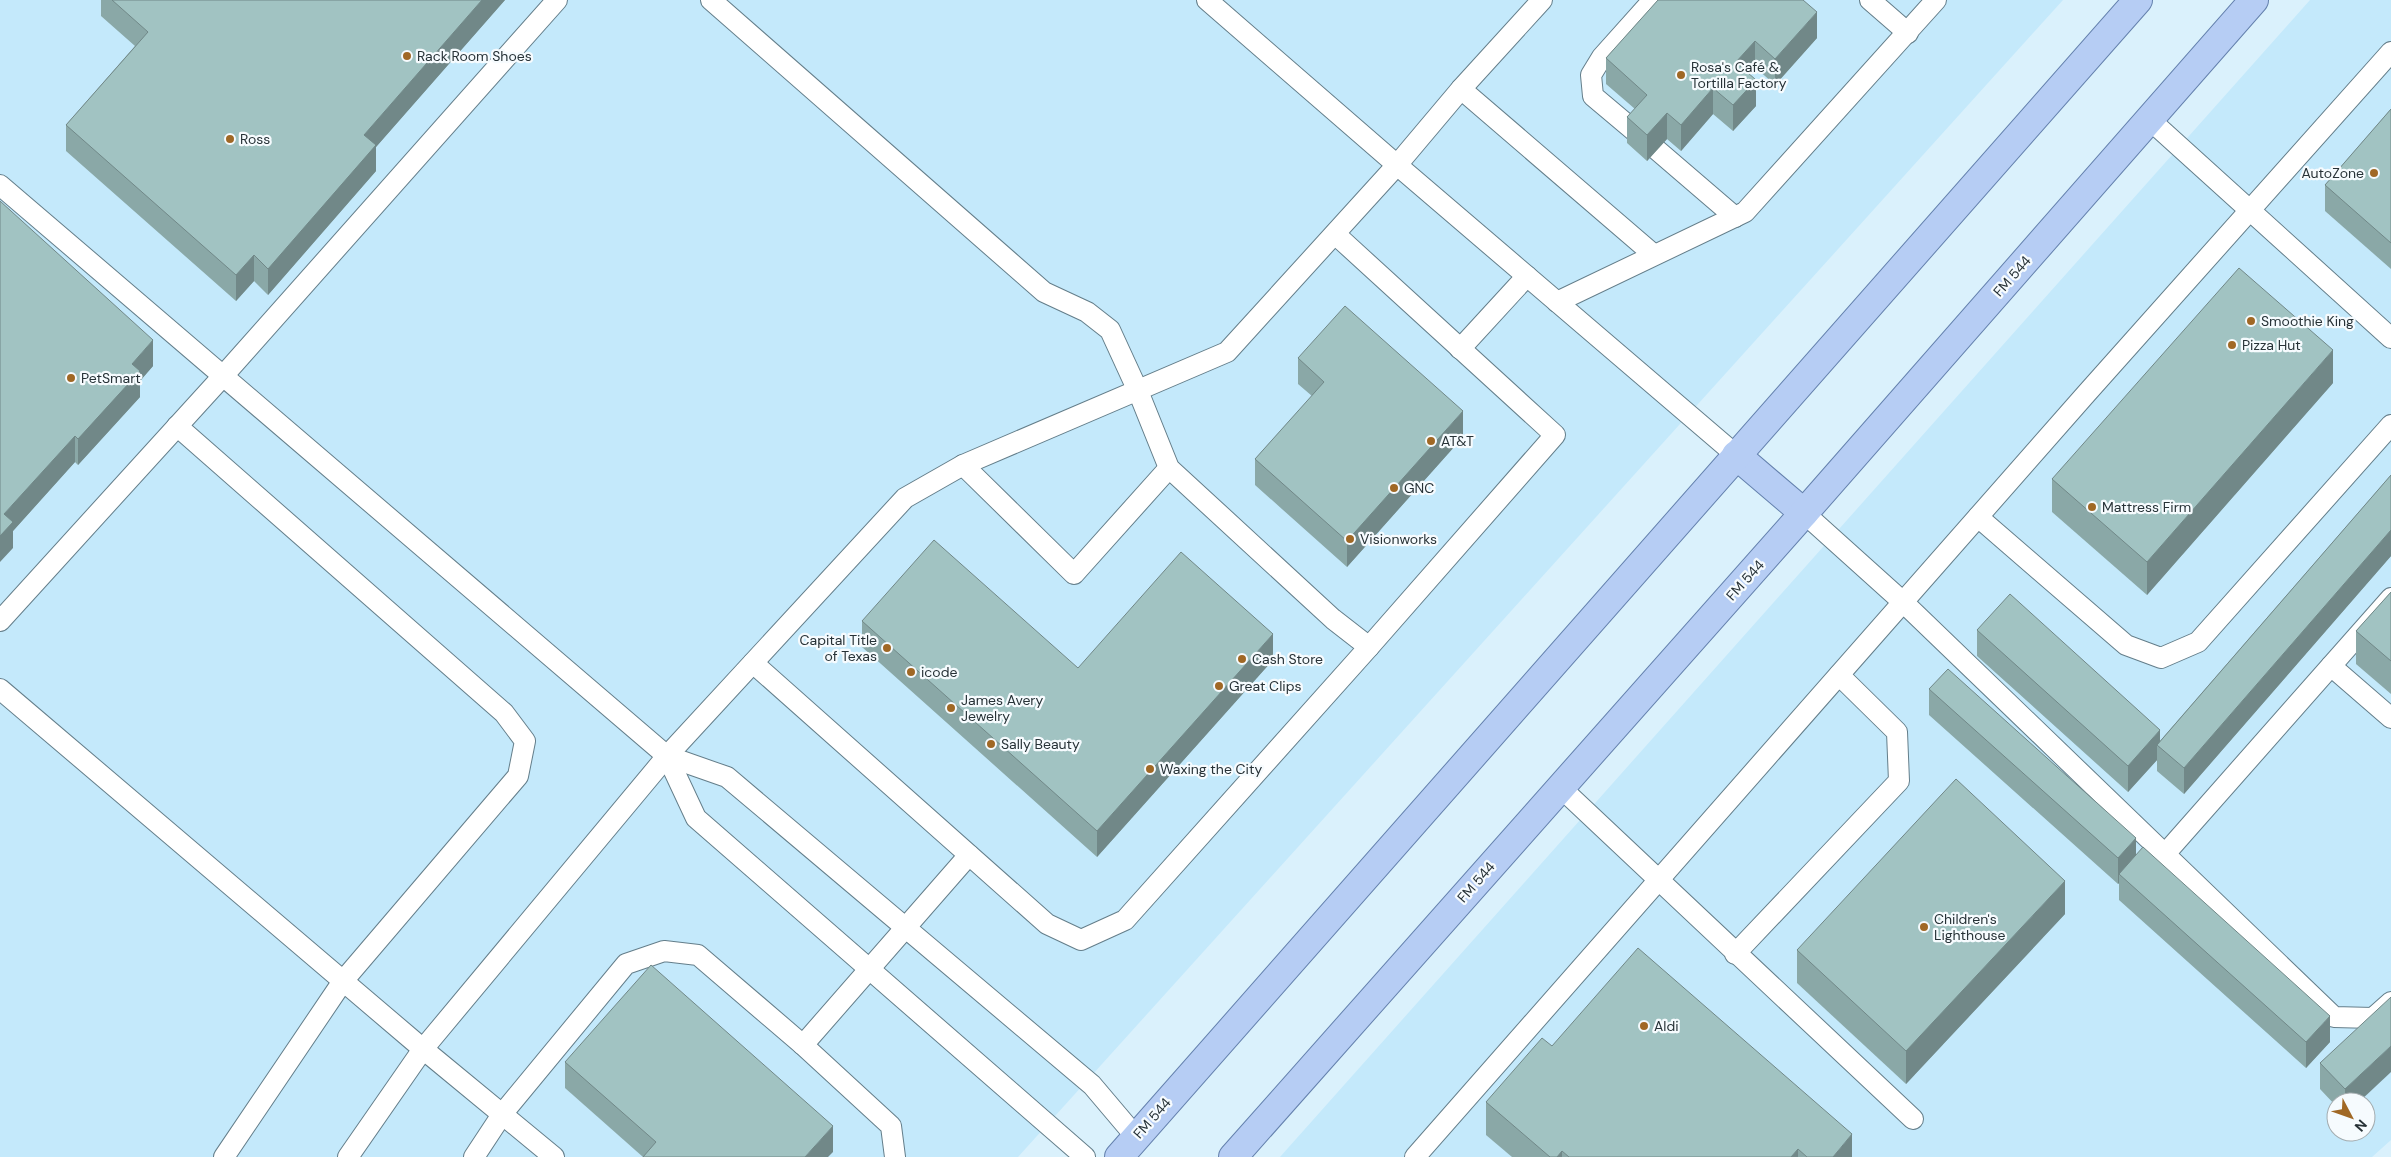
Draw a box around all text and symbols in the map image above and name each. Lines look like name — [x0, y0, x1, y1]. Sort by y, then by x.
place label: Rack Room Shoes — [417, 47, 532, 65]
marker: Rack Room Shoes — [401, 50, 413, 62]
place label: Rosa's Café & Tortilla Factory — [1691, 58, 1787, 92]
marker: Rosa's Café & Tortilla Factory — [1675, 69, 1687, 81]
place label: Ross — [240, 130, 270, 148]
marker: Ross — [224, 133, 236, 145]
place label: AutoZone — [2301, 164, 2364, 182]
marker: AutoZone — [2368, 167, 2380, 179]
street label: FM 544 — [1989, 251, 2035, 300]
place label: Smoothie King — [2261, 312, 2354, 330]
marker: Smoothie King — [2245, 315, 2257, 327]
place label: Pizza Hut — [2242, 336, 2301, 354]
marker: Pizza Hut — [2226, 339, 2238, 351]
place label: PetSmart — [81, 369, 141, 387]
marker: PetSmart — [65, 372, 77, 384]
place label: AT&T — [1441, 432, 1474, 450]
marker: AT&T — [1425, 435, 1437, 447]
place label: GNC — [1404, 479, 1434, 497]
marker: GNC — [1388, 482, 1400, 494]
place label: Mattress Firm — [2102, 498, 2191, 516]
marker: Mattress Firm — [2086, 501, 2098, 513]
place label: Visionworks — [1360, 530, 1437, 548]
marker: Visionworks — [1344, 533, 1356, 545]
street label: FM 544 — [1722, 556, 1768, 604]
place label: Capital Title of Texas — [799, 631, 877, 665]
marker: Capital Title of Texas — [881, 642, 893, 654]
place label: Cash Store — [1252, 650, 1323, 668]
marker: Cash Store — [1236, 653, 1248, 665]
place label: icode — [921, 663, 957, 681]
marker: icode — [905, 666, 917, 678]
place label: Great Clips — [1229, 677, 1301, 695]
marker: Great Clips — [1213, 680, 1225, 692]
place label: James Avery Jewelry — [961, 691, 1044, 725]
marker: James Avery Jewelry — [945, 702, 957, 714]
place label: Sally Beauty — [1001, 735, 1080, 753]
marker: Sally Beauty — [985, 738, 997, 750]
place label: Waxing the City — [1160, 760, 1262, 778]
marker: Waxing the City — [1144, 763, 1156, 775]
street label: FM 544 — [1453, 857, 1499, 906]
place label: Children's Lighthouse — [1934, 910, 2005, 944]
marker: Children's Lighthouse — [1918, 921, 1930, 933]
place label: Aldi — [1654, 1017, 1679, 1035]
marker: Aldi — [1638, 1020, 1650, 1032]
north arrow — [2326, 1092, 2376, 1142]
street label: FM 544 — [1129, 1093, 1175, 1142]
text: N — [2351, 1116, 2371, 1135]

